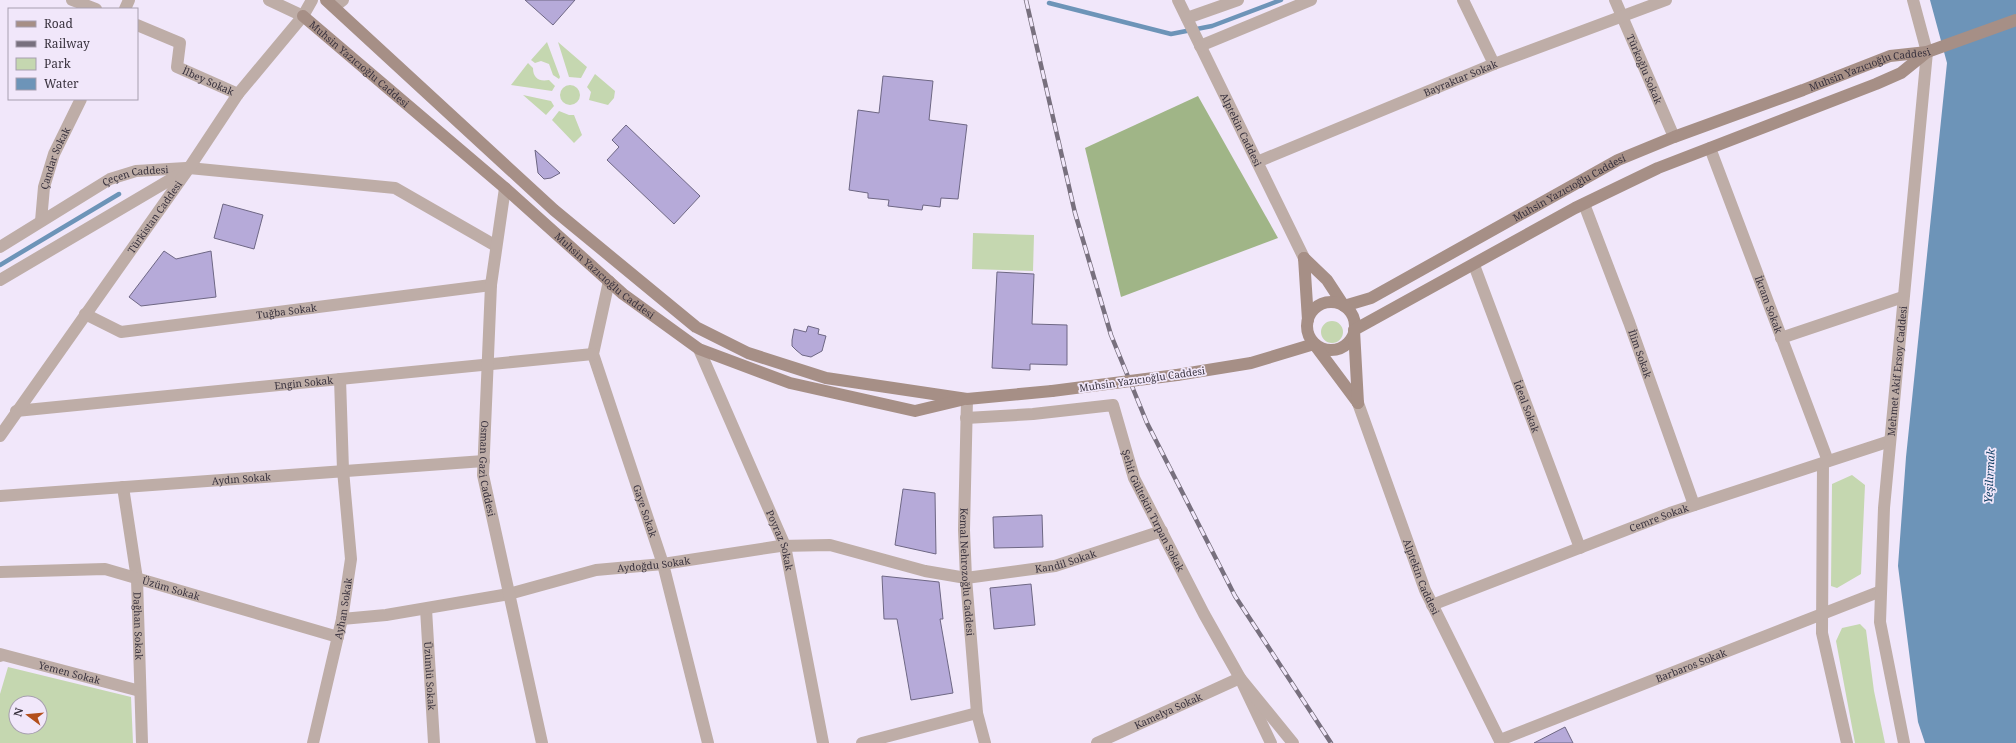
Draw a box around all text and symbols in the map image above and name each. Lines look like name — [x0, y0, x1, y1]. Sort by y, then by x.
legend — [8, 8, 138, 100]
text: Road — [44, 15, 74, 32]
street label: Muhsin Yazıcıoğlu Caddesi — [306, 17, 413, 111]
street label: Türkoğlu Sokak — [1623, 32, 1666, 106]
text: Railway — [44, 35, 90, 52]
street label: Muhsin Yazıcıoğlu Caddesi — [1807, 44, 1933, 94]
text: Park — [44, 55, 72, 72]
street label: Bayraktar Sokak — [1421, 56, 1499, 99]
street label: İlbey Sokak — [180, 63, 236, 98]
text: Water — [44, 75, 79, 92]
street label: Alptekin Caddesi — [1217, 90, 1265, 169]
street label: Çandar Sokak — [37, 124, 73, 191]
street label: Muhsin Yazıcıoğlu Caddesi — [1510, 150, 1628, 224]
street label: Çeçen Caddesi — [99, 162, 170, 189]
street label: Türkistan Caddesi — [124, 177, 185, 256]
street label: Muhsin Yazıcıoğlu Caddesi — [552, 229, 658, 322]
street label: İkram Sokak — [1752, 274, 1786, 335]
street label: Tuğba Sokak — [255, 300, 318, 322]
street label: Mehmet Akif Ersoy Caddesi — [1884, 304, 1910, 437]
street label: İlim Sokak — [1625, 328, 1655, 380]
street label: Muhsin Yazıcıoğlu Caddesi — [1078, 363, 1207, 395]
street label: Engin Sokak — [274, 373, 334, 392]
street label: İdeal Sokak — [1511, 378, 1543, 435]
street label: Osman Gazi Caddesi — [476, 420, 499, 519]
street label: Şehit Gültekin Tırpan Sokak — [1119, 448, 1188, 574]
water label: Yeşilırmak — [1980, 448, 1998, 504]
street label: Aydın Sokak — [211, 469, 272, 488]
street label: Gaye Sokak — [630, 483, 661, 539]
street label: Cemre Sokak — [1627, 500, 1690, 535]
street label: Poyraz Sokak — [763, 508, 797, 572]
street label: Kemal Nehrozoğlu Caddesi — [957, 508, 978, 637]
street label: Alptekin Caddesi — [1400, 537, 1443, 618]
street label: Kandil Sokak — [1034, 546, 1098, 576]
street label: Aydoğdu Sokak — [616, 553, 691, 575]
street label: Üzüm Sokak — [141, 573, 202, 603]
street label: Ayhan Sokak — [331, 577, 355, 640]
street label: Dağhan Sokak — [130, 592, 146, 660]
street label: Üzümlü Sokak — [421, 641, 439, 711]
street label: Barbaros Sokak — [1653, 645, 1728, 685]
street label: Yemen Sokak — [36, 657, 102, 687]
street label: Kamelya Sokak — [1132, 689, 1204, 732]
north arrow — [8, 695, 48, 735]
text: N — [10, 706, 26, 718]

